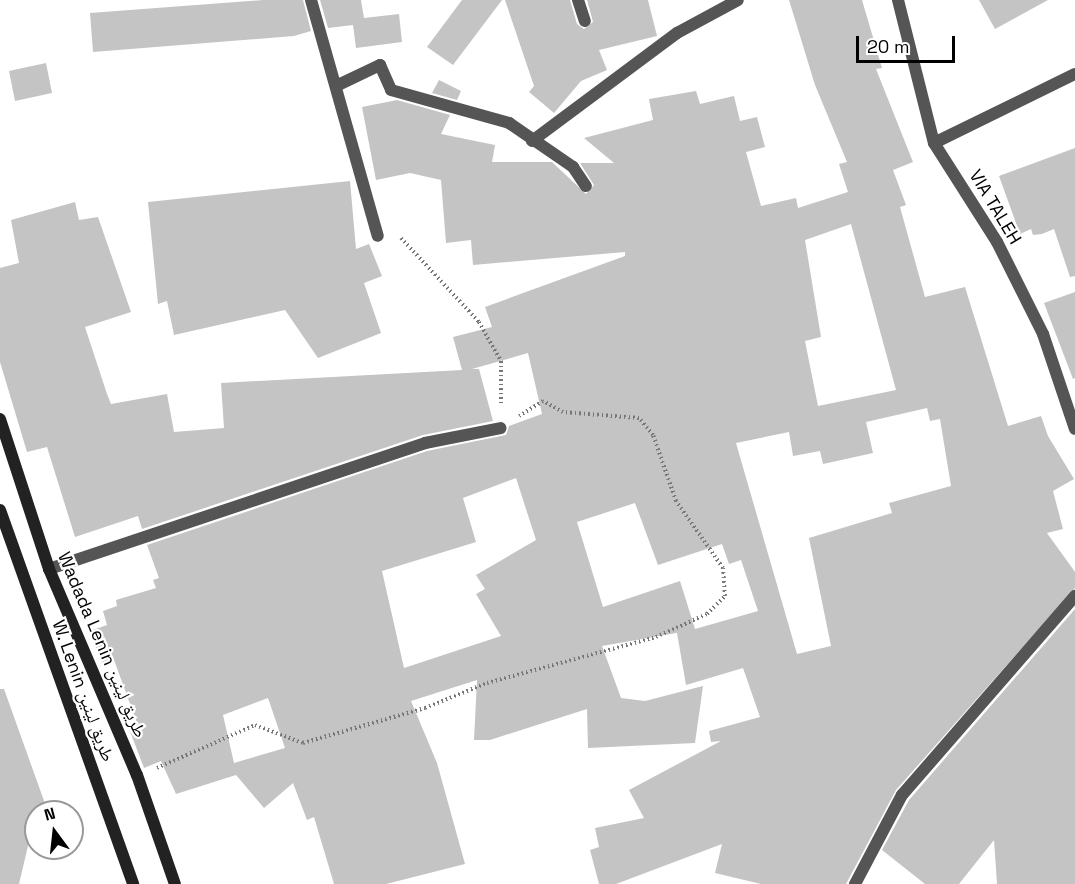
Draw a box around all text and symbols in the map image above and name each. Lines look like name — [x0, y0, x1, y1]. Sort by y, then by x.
scale bar — [859, 24, 958, 62]
text: 20 m — [867, 35, 910, 58]
street label: VIA TALEH — [964, 166, 1026, 248]
street label: Wadada Lenin طريق لينين — [53, 549, 151, 741]
street label: W. Lenin طريق لينين — [47, 617, 119, 765]
north arrow — [24, 800, 84, 860]
text: N — [42, 803, 58, 826]

